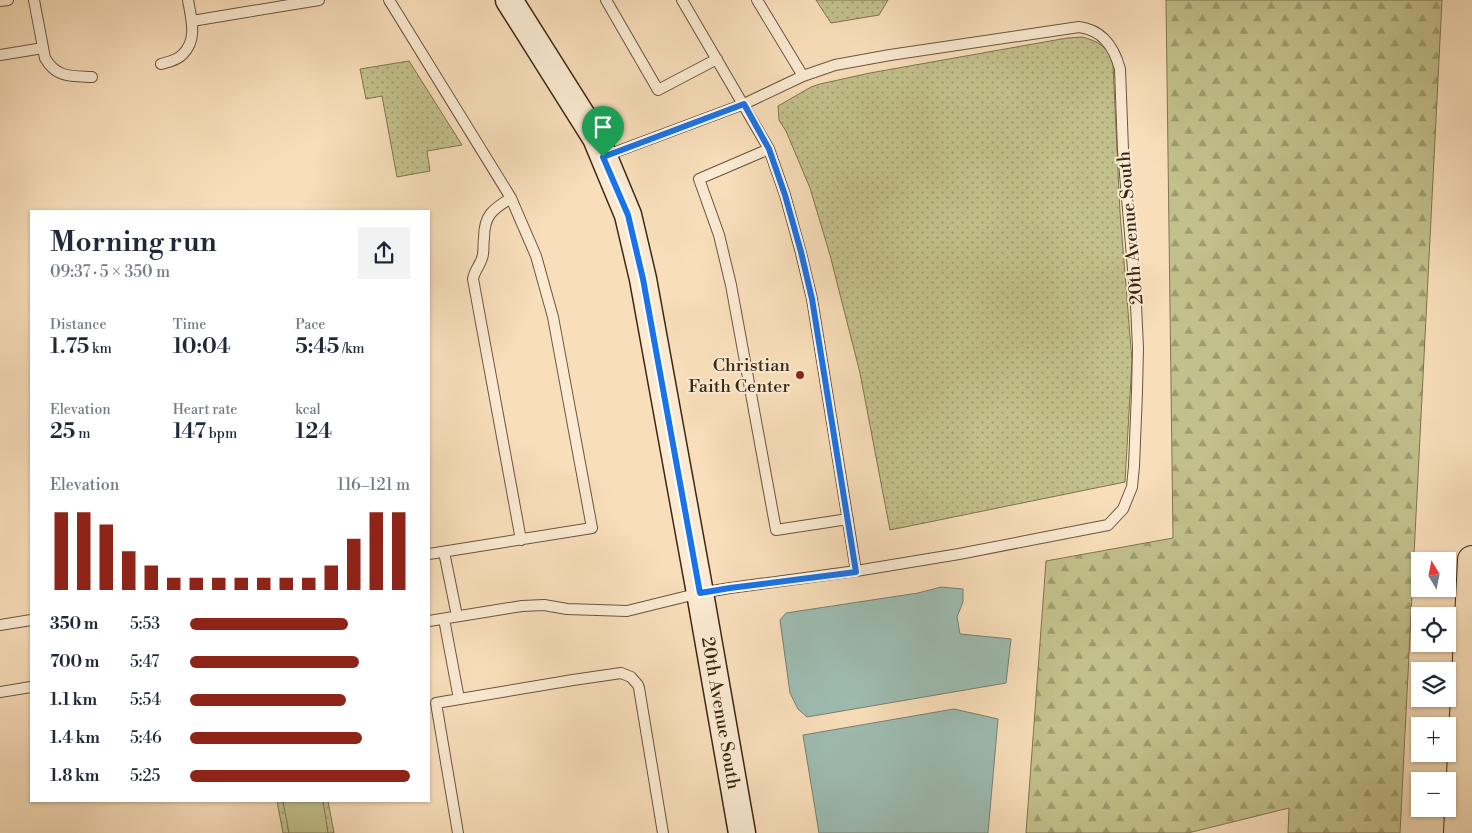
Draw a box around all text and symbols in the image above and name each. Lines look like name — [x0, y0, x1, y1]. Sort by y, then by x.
pin — [582, 106, 624, 157]
icon: arrive — [589, 113, 617, 141]
street label: 20th Avenue South — [1112, 150, 1149, 306]
text: Morning run — [50, 225, 217, 260]
button: share — [358, 227, 410, 279]
text: 09:37 · 5 × 350 m — [50, 262, 170, 282]
text: Distance — [50, 316, 107, 334]
text: Time — [173, 316, 206, 334]
text: Pace — [295, 316, 325, 334]
text: 1.75 — [50, 334, 89, 360]
text: 10:04 — [173, 334, 230, 360]
text: 5:45 — [295, 334, 339, 360]
text: km — [89, 340, 112, 358]
text: /km — [339, 340, 365, 358]
place label: Christian Faith Center — [688, 354, 790, 398]
marker: Christian Faith Center — [794, 369, 806, 381]
text: Elevation — [50, 401, 111, 419]
text: Heart rate — [173, 401, 237, 419]
text: kcal — [295, 401, 321, 419]
text: 25 — [50, 419, 75, 445]
text: 147 — [173, 419, 206, 445]
text: 124 — [295, 419, 332, 445]
text: m — [75, 425, 90, 443]
text: bpm — [206, 425, 237, 443]
text: Elevation — [50, 475, 119, 495]
text: 116–121 m — [337, 475, 410, 495]
north arrow — [1411, 552, 1456, 598]
map controls — [1411, 552, 1456, 817]
button: locate — [1411, 607, 1456, 652]
text: 350 m — [50, 614, 98, 634]
text: 5:53 — [130, 614, 160, 634]
street label: 20th Avenue South — [696, 635, 745, 791]
text: 700 m — [50, 652, 99, 672]
text: 5:47 — [130, 652, 159, 672]
button: layers — [1411, 662, 1456, 707]
text: 1.1 km — [50, 690, 97, 710]
text: 5:54 — [130, 690, 161, 710]
button: + — [1411, 717, 1456, 762]
text: 1.4 km — [50, 728, 100, 748]
text: 5:46 — [130, 728, 162, 748]
text: 1.8 km — [50, 766, 99, 786]
text: 5:25 — [130, 766, 160, 786]
button: − — [1411, 772, 1456, 817]

